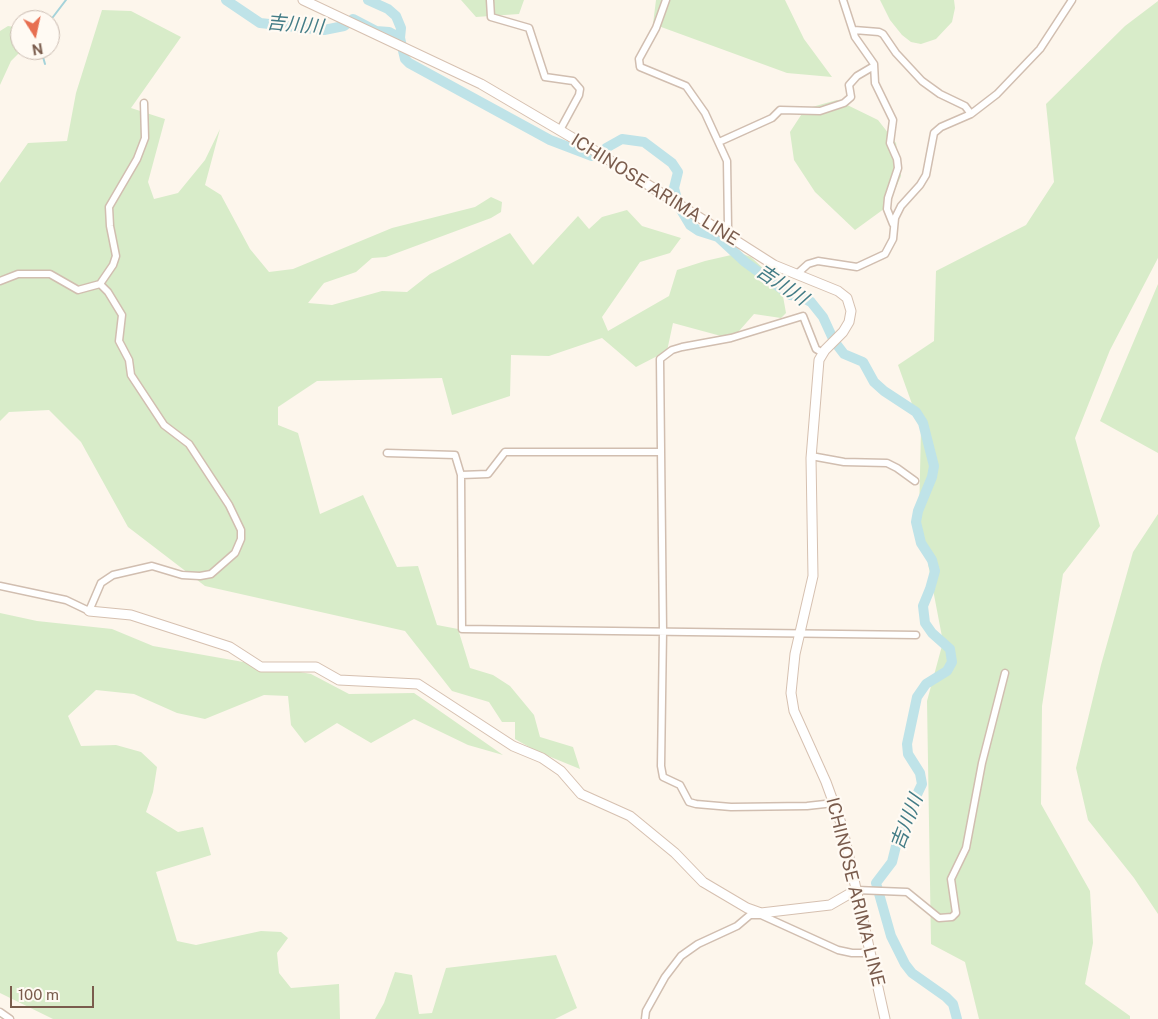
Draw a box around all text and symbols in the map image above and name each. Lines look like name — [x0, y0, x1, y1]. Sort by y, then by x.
north arrow — [10, 10, 60, 60]
water label: 吉川川 — [266, 11, 324, 39]
text: N — [31, 40, 44, 58]
street label: ICHINOSE ARIMA LINE — [567, 129, 743, 251]
water label: 吉川川 — [752, 260, 812, 310]
water label: 吉川川 — [886, 791, 928, 853]
street label: ICHINOSE ARIMA LINE — [821, 795, 889, 989]
scale bar — [12, 976, 96, 1008]
text: 100 m — [18, 986, 59, 1003]

